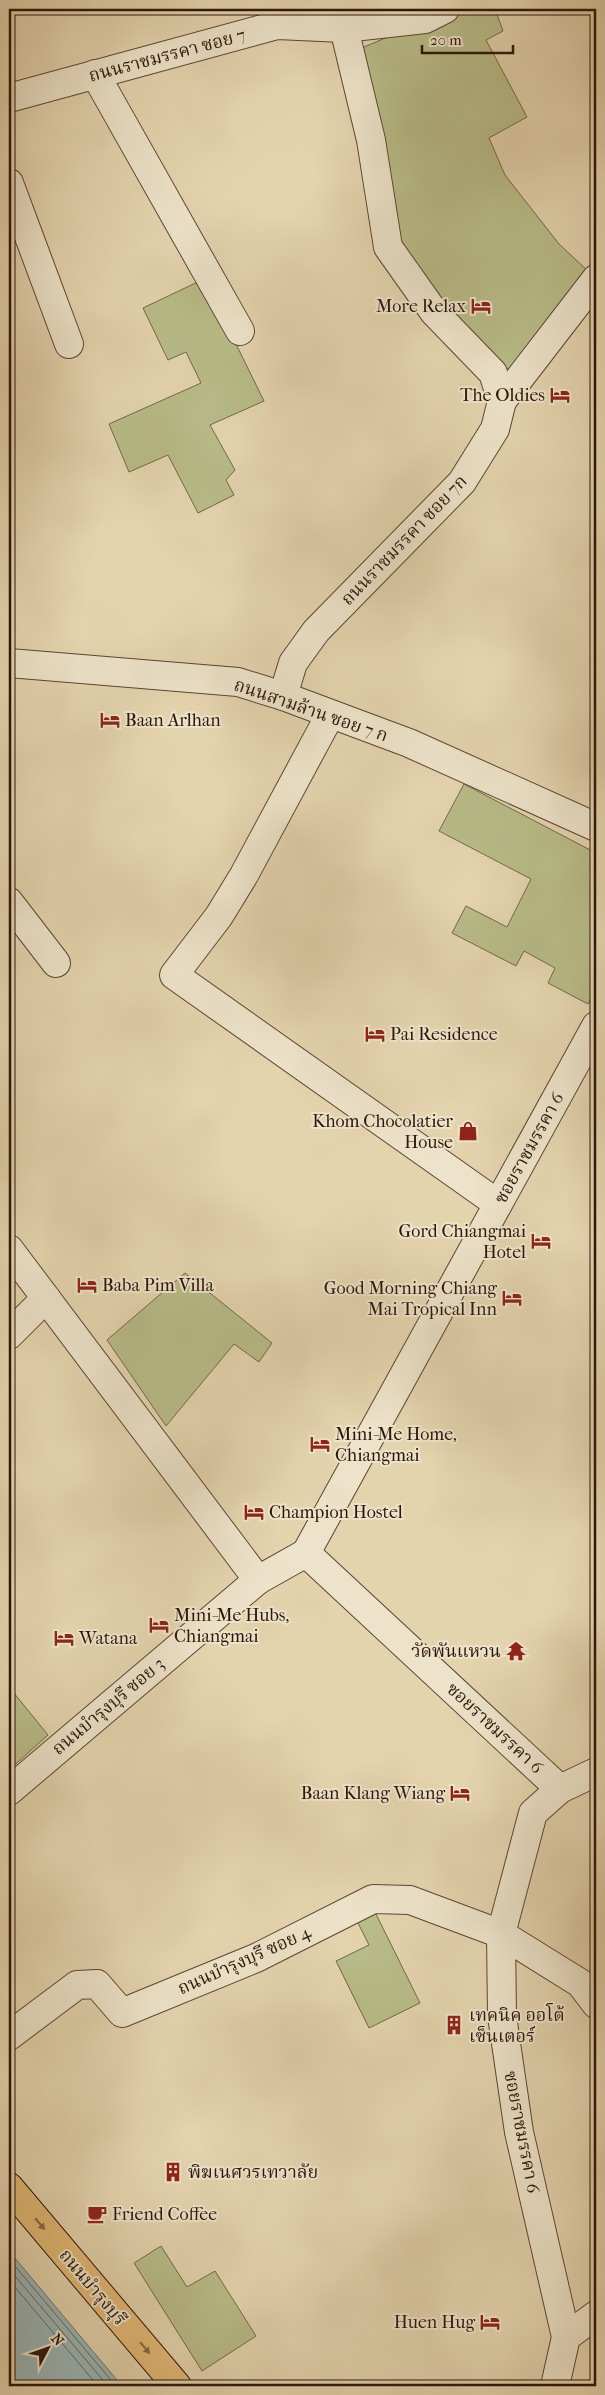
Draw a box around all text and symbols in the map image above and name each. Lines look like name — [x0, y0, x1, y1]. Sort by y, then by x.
scale bar — [422, 22, 514, 54]
street label: ถนนราชมรรคา ซอย 7 — [86, 24, 248, 87]
text: 20 m — [430, 31, 462, 49]
hotel icon: More Relax — [470, 295, 492, 317]
place label: More Relax — [376, 296, 467, 317]
hotel icon: The Oldies — [549, 384, 571, 406]
place label: The Oldies — [460, 385, 545, 406]
street label: ถนนราชมรรคา ซอย 7ก — [337, 471, 472, 610]
street label: ถนนสามล้าน ซอย 7 ก — [231, 674, 391, 747]
hotel icon: Baan Arlhan — [99, 709, 121, 731]
place label: Baan Arlhan — [125, 710, 221, 731]
hotel icon: Pai Residence — [364, 1023, 386, 1045]
place label: Pai Residence — [390, 1024, 498, 1045]
street label: ซอยราชมรรคา 6 — [490, 1089, 569, 1208]
place label: Khom Chocolatier House — [312, 1111, 453, 1153]
shop icon: Khom Chocolatier House — [457, 1120, 479, 1142]
place label: Gord Chiangmai Hotel — [399, 1221, 527, 1263]
hotel icon: Gord Chiangmai Hotel — [530, 1230, 552, 1252]
hotel icon: Baba Pim Villa — [76, 1274, 98, 1296]
place label: Baba Pim Villa — [102, 1275, 215, 1296]
place label: Good Morning Chiang Mai Tropical Inn — [324, 1278, 498, 1320]
hotel icon: Good Morning Chiang Mai Tropical Inn — [501, 1287, 523, 1309]
place label: Mini-Me Home, Chiangmai — [335, 1424, 457, 1466]
hotel icon: Mini-Me Home, Chiangmai — [309, 1433, 331, 1455]
hotel icon: Champion Hostel — [243, 1501, 265, 1523]
place label: Champion Hostel — [269, 1502, 403, 1523]
place label: Mini-Me Hubs, Chiangmai — [174, 1605, 289, 1647]
hotel icon: Mini-Me Hubs, Chiangmai — [148, 1614, 170, 1636]
hotel icon: Watana — [53, 1627, 75, 1649]
place label: Watana — [78, 1628, 138, 1649]
temple icon: วัดพันแหวน — [505, 1640, 527, 1662]
place label: วัดพันแหวน — [411, 1641, 501, 1662]
street label: ถนนบำรุงบุรี ซอย 3 — [48, 1653, 169, 1760]
street label: ซอยราชมรรคา 6 — [442, 1678, 547, 1778]
hotel icon: Baan Klang Wiang — [449, 1782, 471, 1804]
place label: Baan Klang Wiang — [301, 1783, 445, 1804]
street label: ถนนบำรุงบุรี ซอย 4 — [174, 1922, 315, 2000]
place label: เทคนิค ออโต้ เซ็นเตอร์ — [469, 2002, 565, 2047]
building icon: เทคนิค ออโต้ เซ็นเตอร์ — [443, 2014, 465, 2036]
street label: ซอยราชมรรคา 6 — [499, 2069, 544, 2195]
building icon: พิฆเนศวรเทวาลัย — [162, 2161, 184, 2183]
place label: พิฆเนศวรเทวาลัย — [188, 2162, 318, 2183]
cafe icon: Friend Coffee — [86, 2203, 108, 2225]
place label: Friend Coffee — [112, 2204, 217, 2225]
one-way arrow — [35, 2217, 46, 2230]
street label: ถนนบำรุงบุรี — [54, 2245, 131, 2330]
hotel icon: Huen Hug — [479, 2311, 501, 2333]
place label: Huen Hug — [394, 2312, 475, 2333]
north arrow — [22, 2322, 72, 2372]
text: N — [48, 2330, 68, 2350]
one-way arrow — [139, 2342, 151, 2354]

